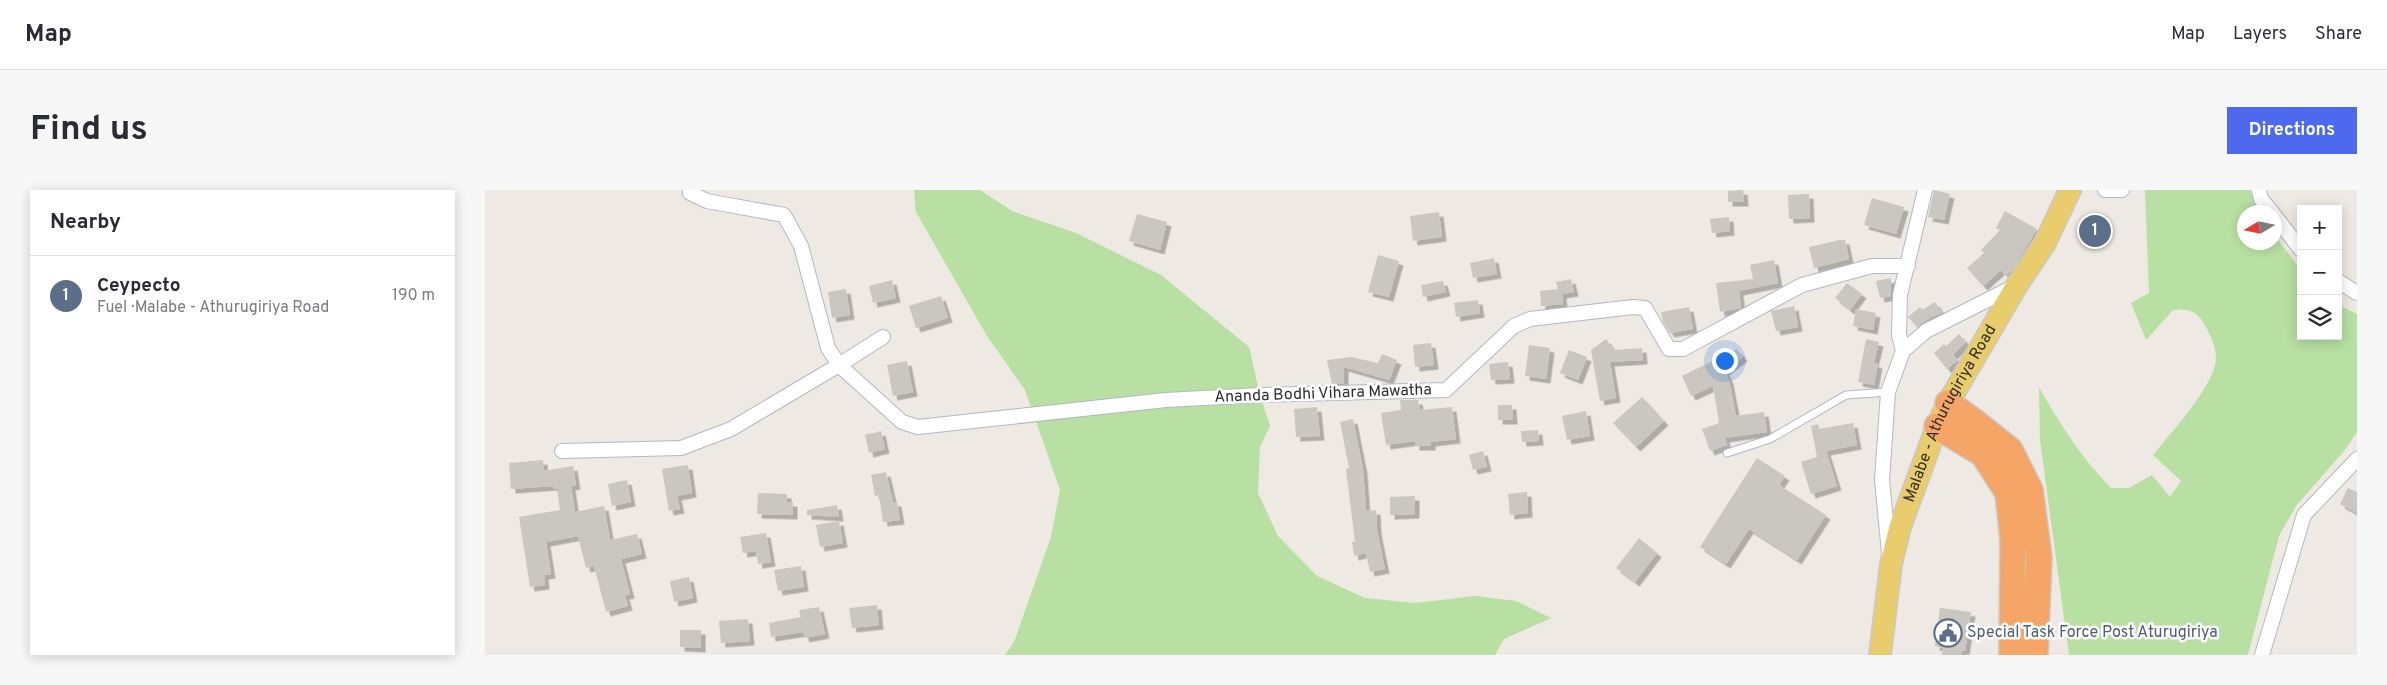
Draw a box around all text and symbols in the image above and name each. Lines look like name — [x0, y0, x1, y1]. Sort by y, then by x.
text: Map — [25, 20, 72, 50]
text: Map — [2171, 23, 2205, 46]
text: Layers — [2233, 23, 2287, 46]
text: Share — [2315, 23, 2362, 46]
button: Directions — [2227, 107, 2357, 154]
text: Find us — [30, 108, 148, 152]
north arrow — [2237, 205, 2282, 250]
map controls — [2297, 205, 2342, 340]
button: + — [2297, 205, 2342, 250]
text: Nearby — [50, 209, 121, 236]
pin: 1 — [2079, 212, 2111, 250]
button: − — [2297, 250, 2342, 295]
text: Ceypecto — [97, 274, 180, 298]
text: 1 — [63, 286, 69, 306]
text: 190 m — [392, 286, 435, 306]
button: layers — [2297, 295, 2342, 340]
text: Fuel · Malabe - Athurugiriya Road — [97, 298, 329, 318]
street label: Malabe - Athurugiriya Road — [1900, 321, 2001, 505]
your location — [1712, 348, 1738, 374]
street label: Ananda Bodhi Vihara Mawatha — [1214, 380, 1432, 408]
public building icon: Special Task Force Post Aturugiriya — [1933, 618, 1963, 648]
place label: Special Task Force Post Aturugiriya — [1967, 623, 2218, 643]

